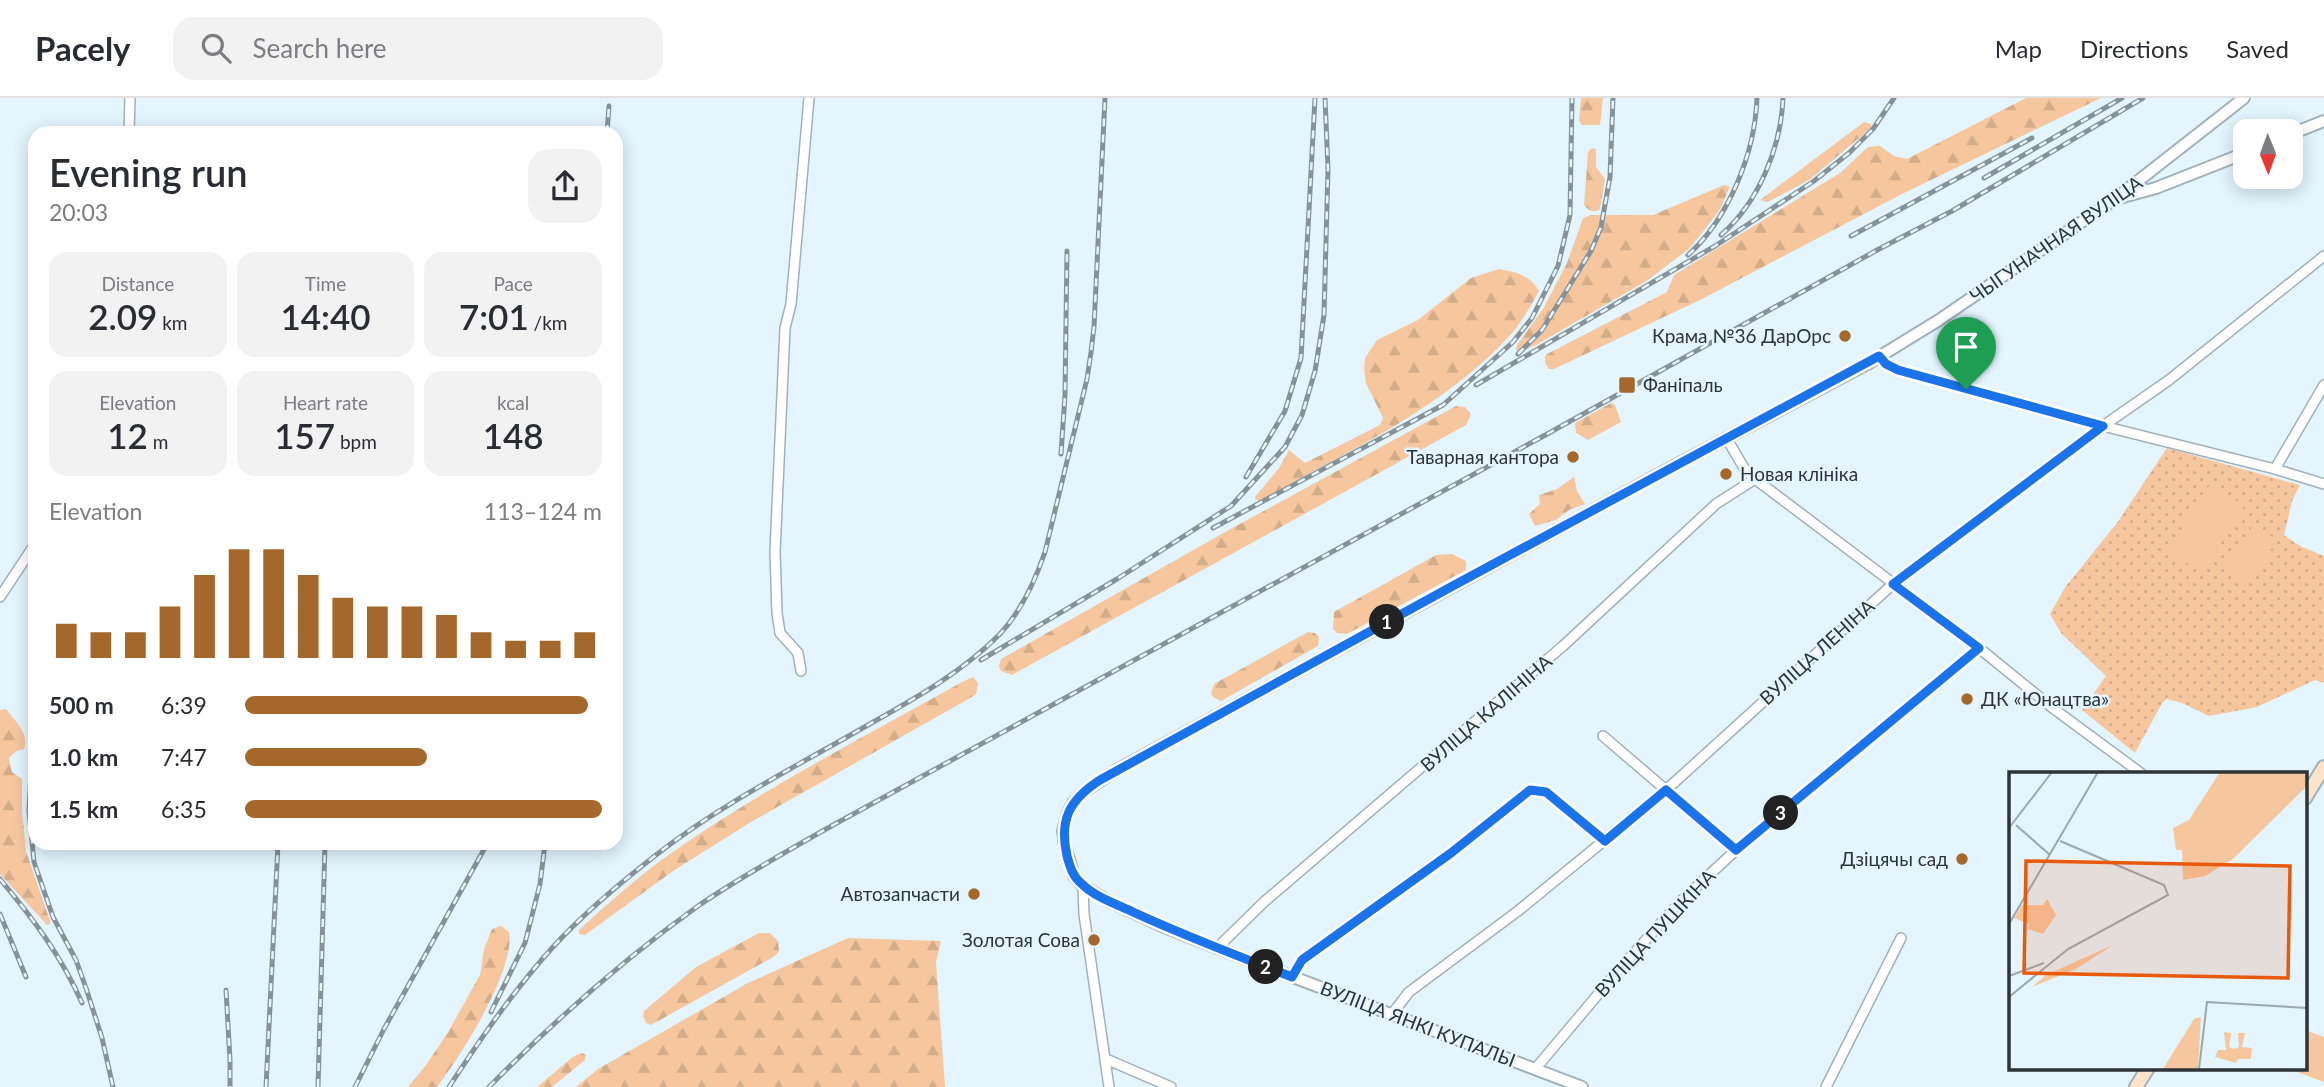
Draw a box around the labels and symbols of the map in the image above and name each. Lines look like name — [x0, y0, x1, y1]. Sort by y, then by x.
north arrow — [2233, 119, 2303, 189]
street label: ЧЫГУНАЧНАЯ ВУЛІЦА — [1965, 170, 2146, 307]
pin — [1936, 317, 1996, 389]
place label: Крама №36 ДарОрс — [1652, 324, 1831, 347]
marker: Крама №36 ДарОрс — [1837, 328, 1853, 344]
place label: Фаніпаль — [1643, 373, 1723, 396]
marker: Фаніпаль — [1617, 375, 1637, 395]
place label: Таварная кантора — [1407, 445, 1559, 468]
marker: Таварная кантора — [1565, 449, 1581, 465]
place label: Новая клініка — [1740, 462, 1858, 485]
marker: Новая клініка — [1718, 466, 1734, 482]
street label: ВУЛІЦА ЛЕНІНА — [1755, 594, 1879, 709]
pin: 1 — [1370, 604, 1404, 640]
street label: ВУЛІЦА КАЛІНІНА — [1415, 649, 1556, 776]
place label: ДК «Юнацтва» — [1981, 687, 2109, 710]
marker: ДК «Юнацтва» — [1959, 691, 1975, 707]
inset map — [2009, 772, 2306, 1070]
pin: 3 — [1764, 796, 1798, 830]
place label: Дзіцячы сад — [1841, 847, 1948, 870]
marker: Дзіцячы сад — [1954, 851, 1970, 867]
street label: ВУЛІЦА ПУШКІНА — [1590, 864, 1720, 1001]
place label: Автозапчасти — [841, 882, 960, 905]
marker: Автозапчасти — [966, 886, 982, 902]
place label: Золотая Сова — [962, 928, 1080, 951]
marker: Золотая Сова — [1086, 932, 1102, 948]
pin: 2 — [1248, 950, 1284, 984]
street label: ВУЛІЦА ЯНКІ КУПАЛЫ — [1317, 976, 1519, 1071]

